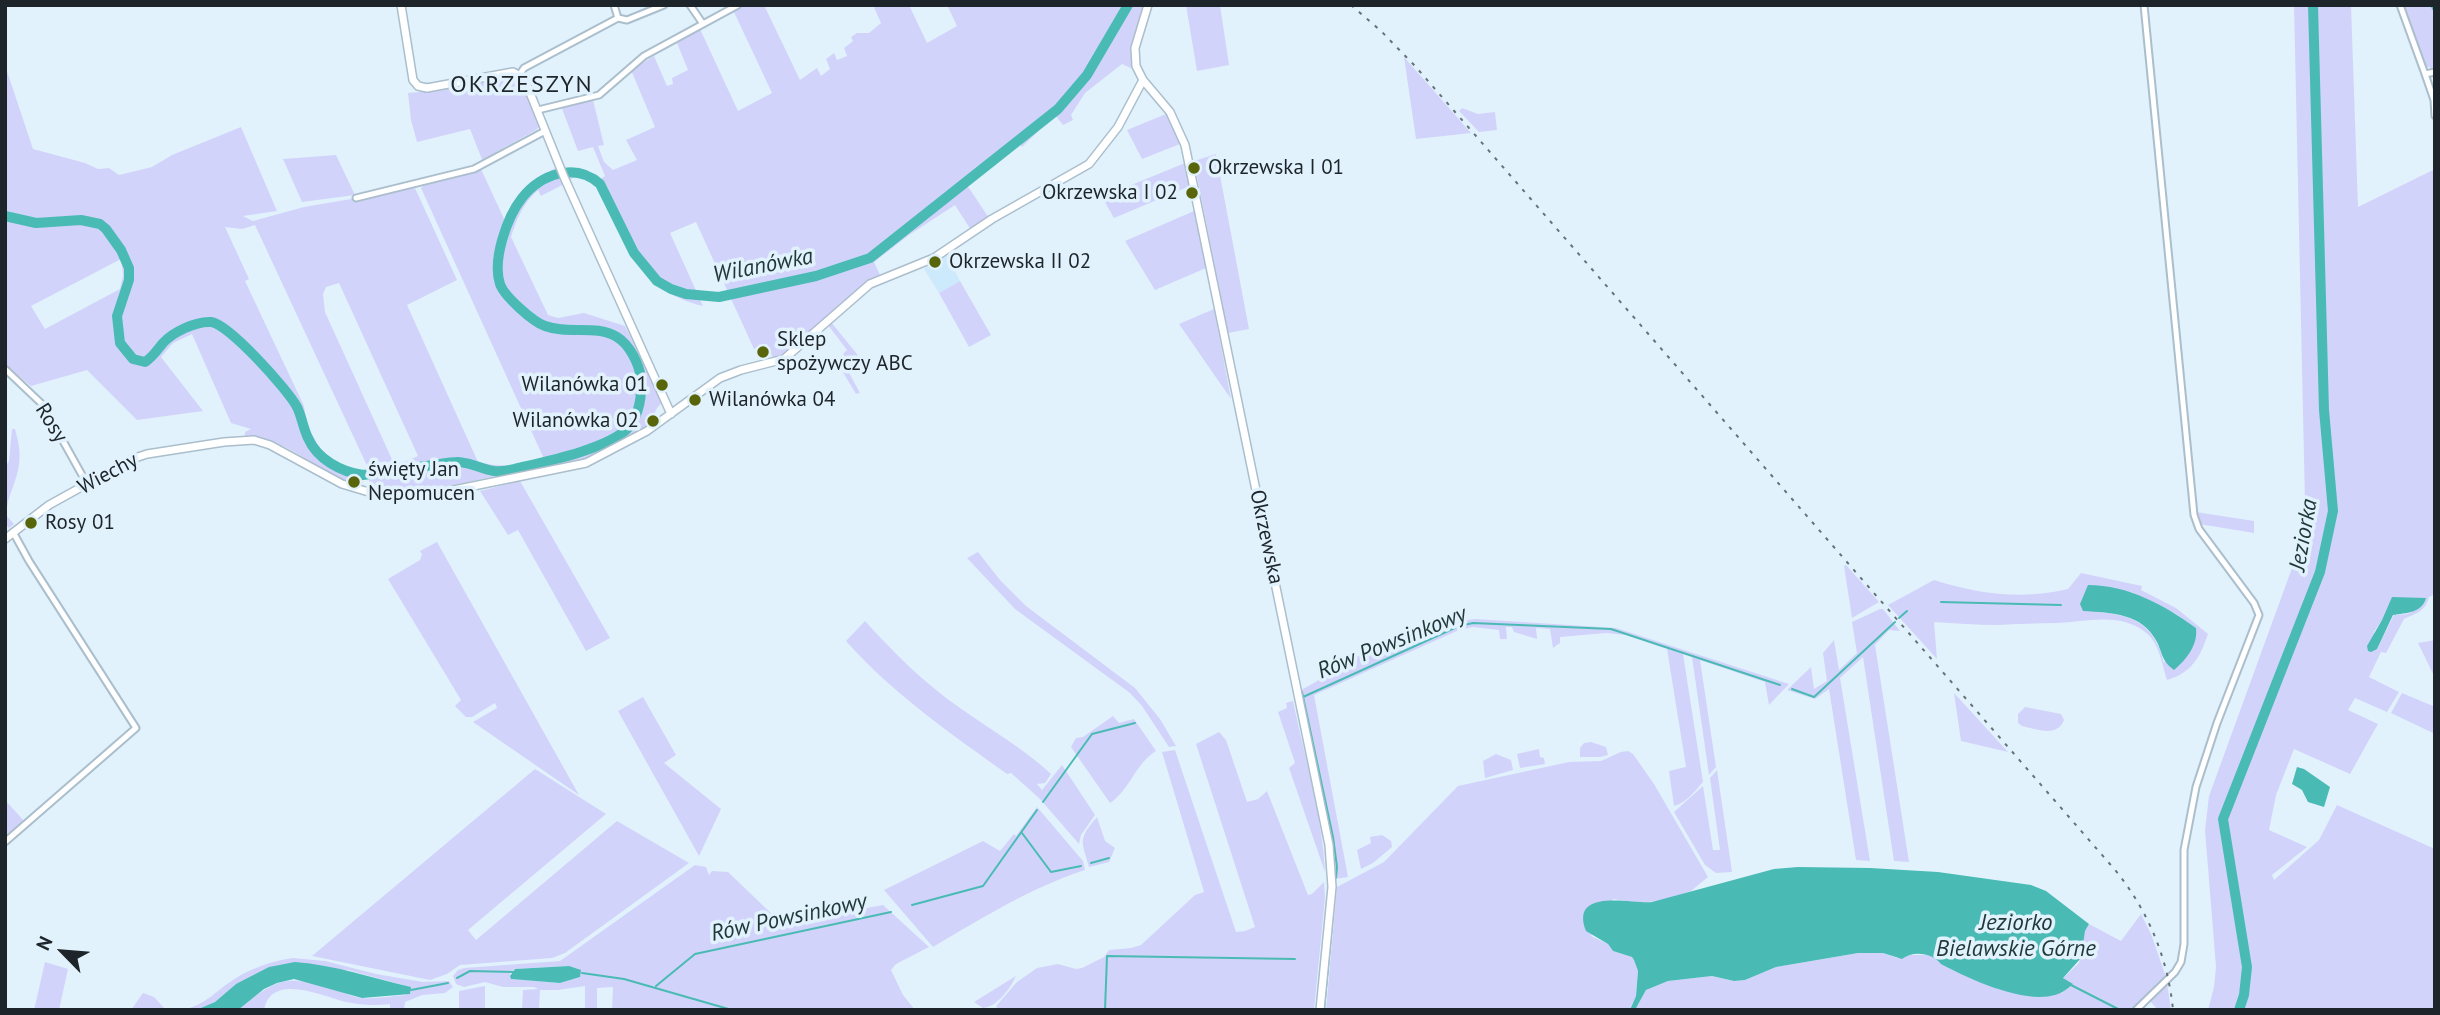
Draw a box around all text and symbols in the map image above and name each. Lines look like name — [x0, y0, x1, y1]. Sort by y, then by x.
district label: OKRZESZYN — [451, 71, 593, 99]
place label: Okrzewska I 01 — [1208, 155, 1344, 181]
marker: Okrzewska I 01 — [1186, 160, 1202, 176]
place label: Okrzewska I 02 — [1042, 180, 1178, 206]
marker: Okrzewska I 02 — [1184, 185, 1200, 201]
water label: Wilanówka — [711, 243, 815, 289]
place label: Okrzewska II 02 — [949, 249, 1091, 275]
marker: Okrzewska II 02 — [927, 254, 943, 270]
place label: Sklep spożywczy ABC — [777, 327, 913, 377]
marker: Sklep spożywczy ABC — [755, 344, 771, 360]
place label: Wilanówka 01 — [522, 372, 648, 398]
marker: Wilanówka 01 — [654, 377, 670, 393]
place label: Wilanówka 04 — [709, 387, 835, 413]
marker: Wilanówka 04 — [687, 392, 703, 408]
street label: Rosy — [29, 399, 73, 447]
place label: Wilanówka 02 — [513, 408, 639, 434]
marker: Wilanówka 02 — [645, 413, 661, 429]
street label: Wiechy — [74, 448, 142, 500]
place label: święty Jan Nepomucen — [368, 457, 475, 507]
marker: święty Jan Nepomucen — [346, 474, 362, 490]
street label: Okrzewska — [1244, 488, 1288, 586]
water label: Jeziorka — [2284, 497, 2324, 573]
place label: Rosy 01 — [45, 510, 115, 536]
marker: Rosy 01 — [23, 515, 39, 531]
water label: Rów Powsinkowy — [1313, 600, 1471, 686]
water label: Rów Powsinkowy — [709, 888, 869, 948]
water label: Jeziorko Bielawskie Górne — [1936, 909, 2096, 963]
north arrow — [28, 917, 98, 987]
text: N — [30, 932, 57, 954]

